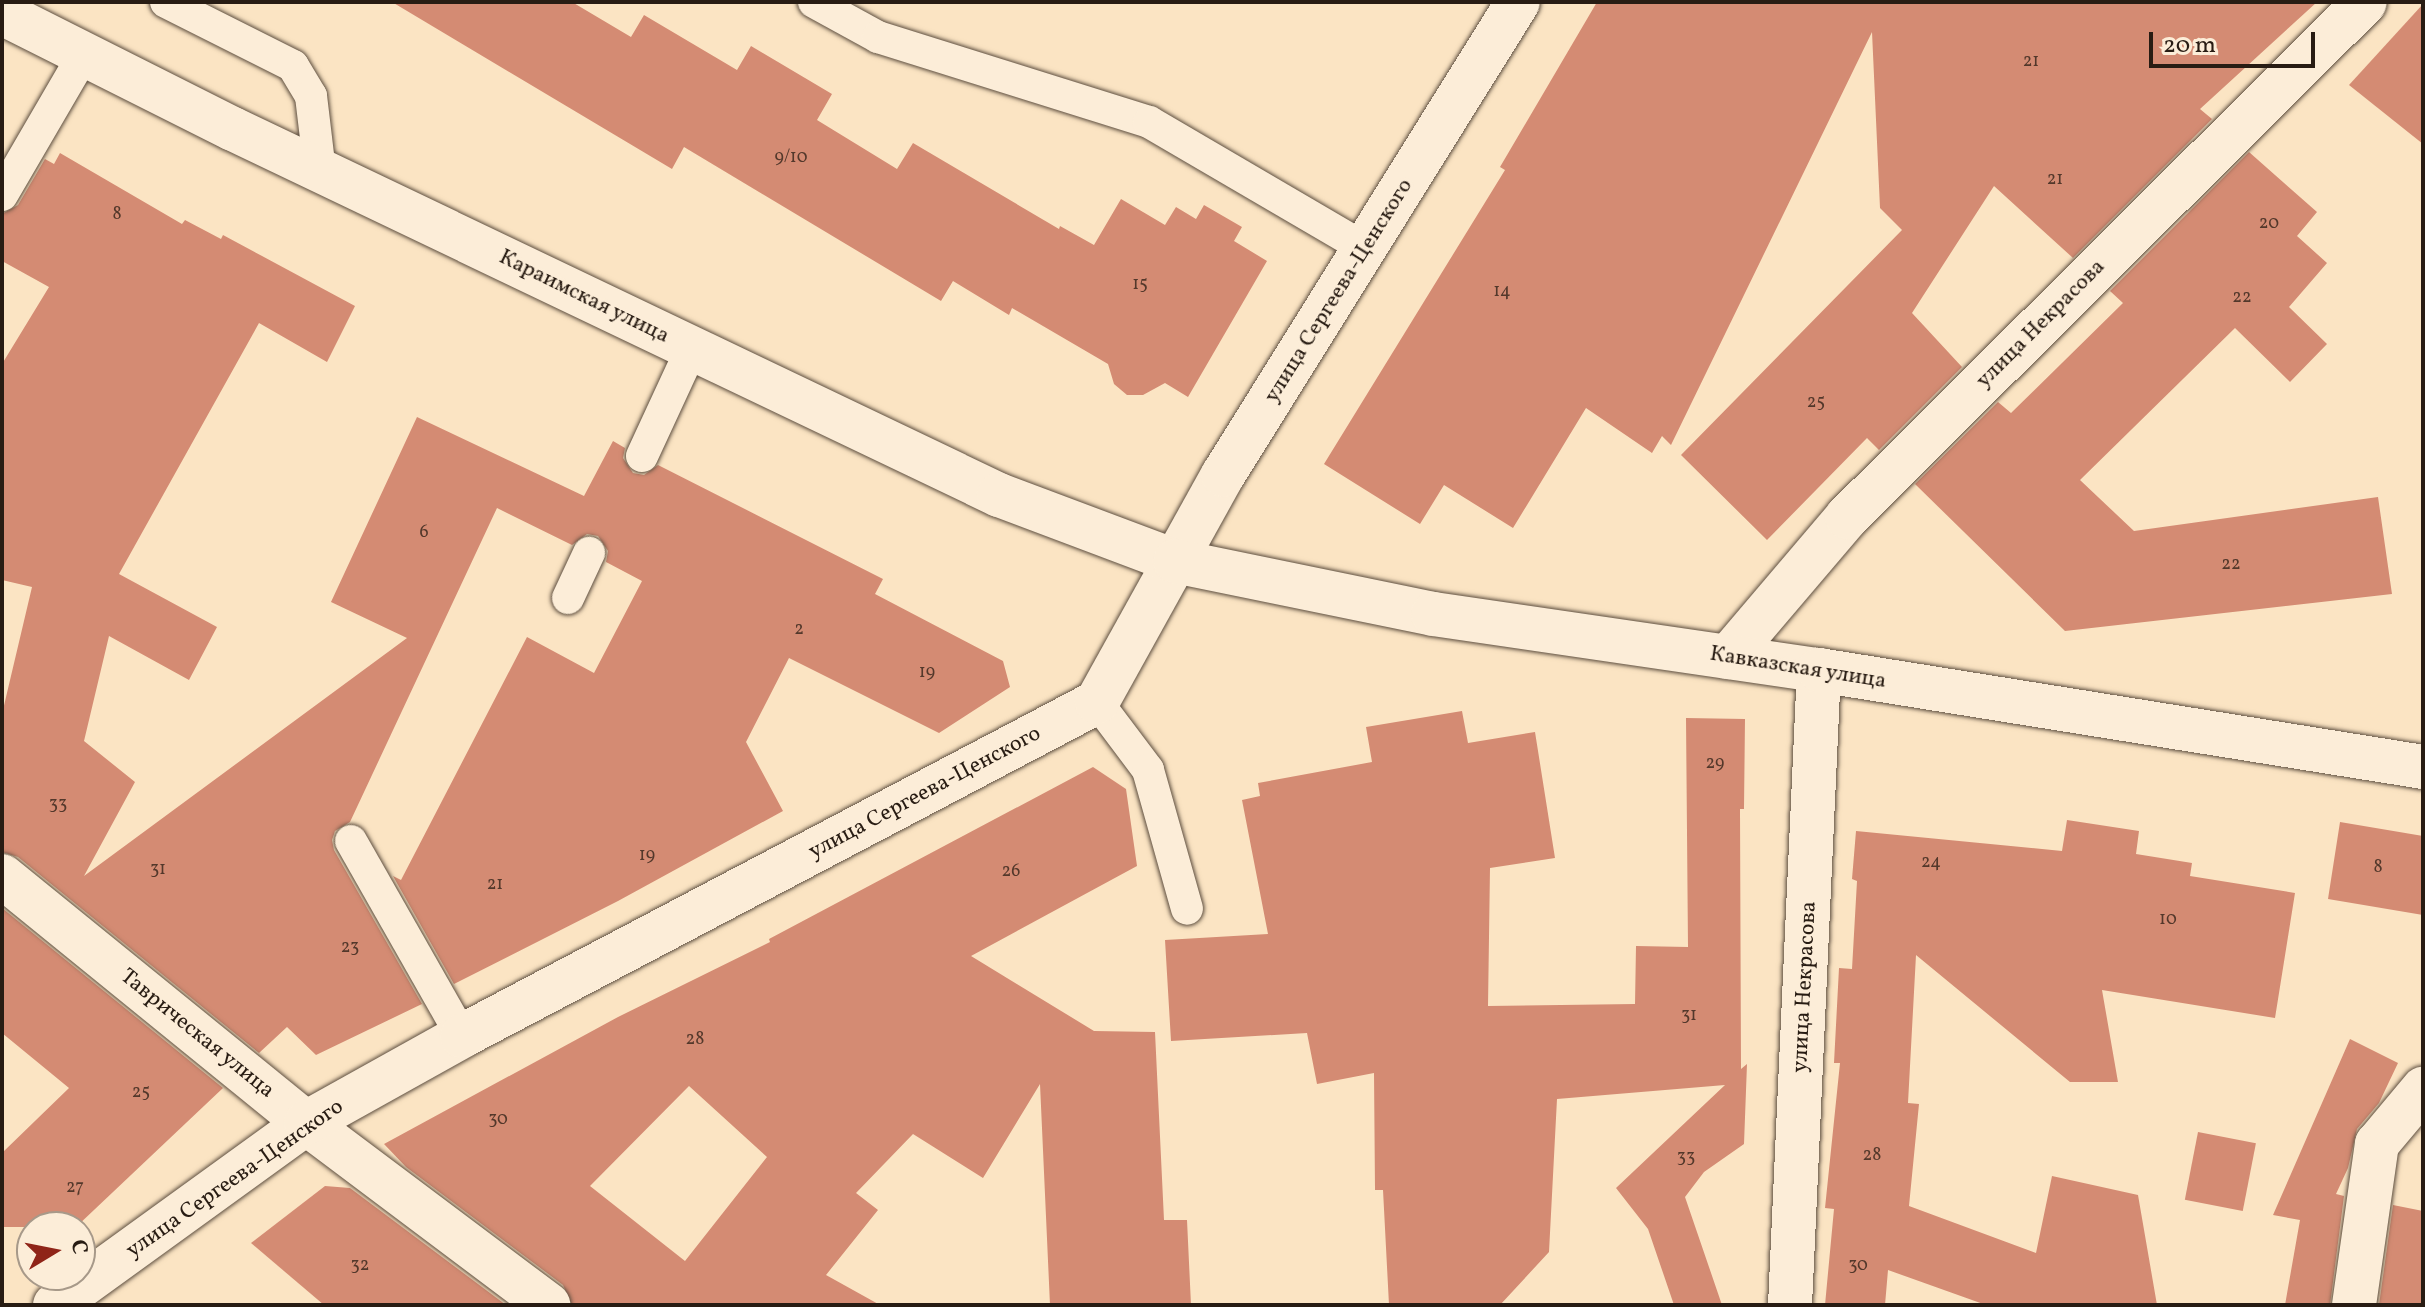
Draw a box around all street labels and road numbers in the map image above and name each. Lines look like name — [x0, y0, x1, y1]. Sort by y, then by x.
street label: улица Сергеева-Ценского — [1259, 174, 1419, 408]
street label: Караимская улица — [494, 244, 674, 350]
street label: улица Некрасова — [1971, 254, 2111, 394]
street label: Кавказская улица — [1708, 641, 1888, 695]
street label: улица Сергеева-Ценского — [804, 721, 1046, 865]
street label: улица Некрасова — [1787, 901, 1823, 1073]
street label: Таврическая улица — [114, 963, 280, 1105]
street label: улица Сергеева-Ценского — [121, 1094, 349, 1264]

